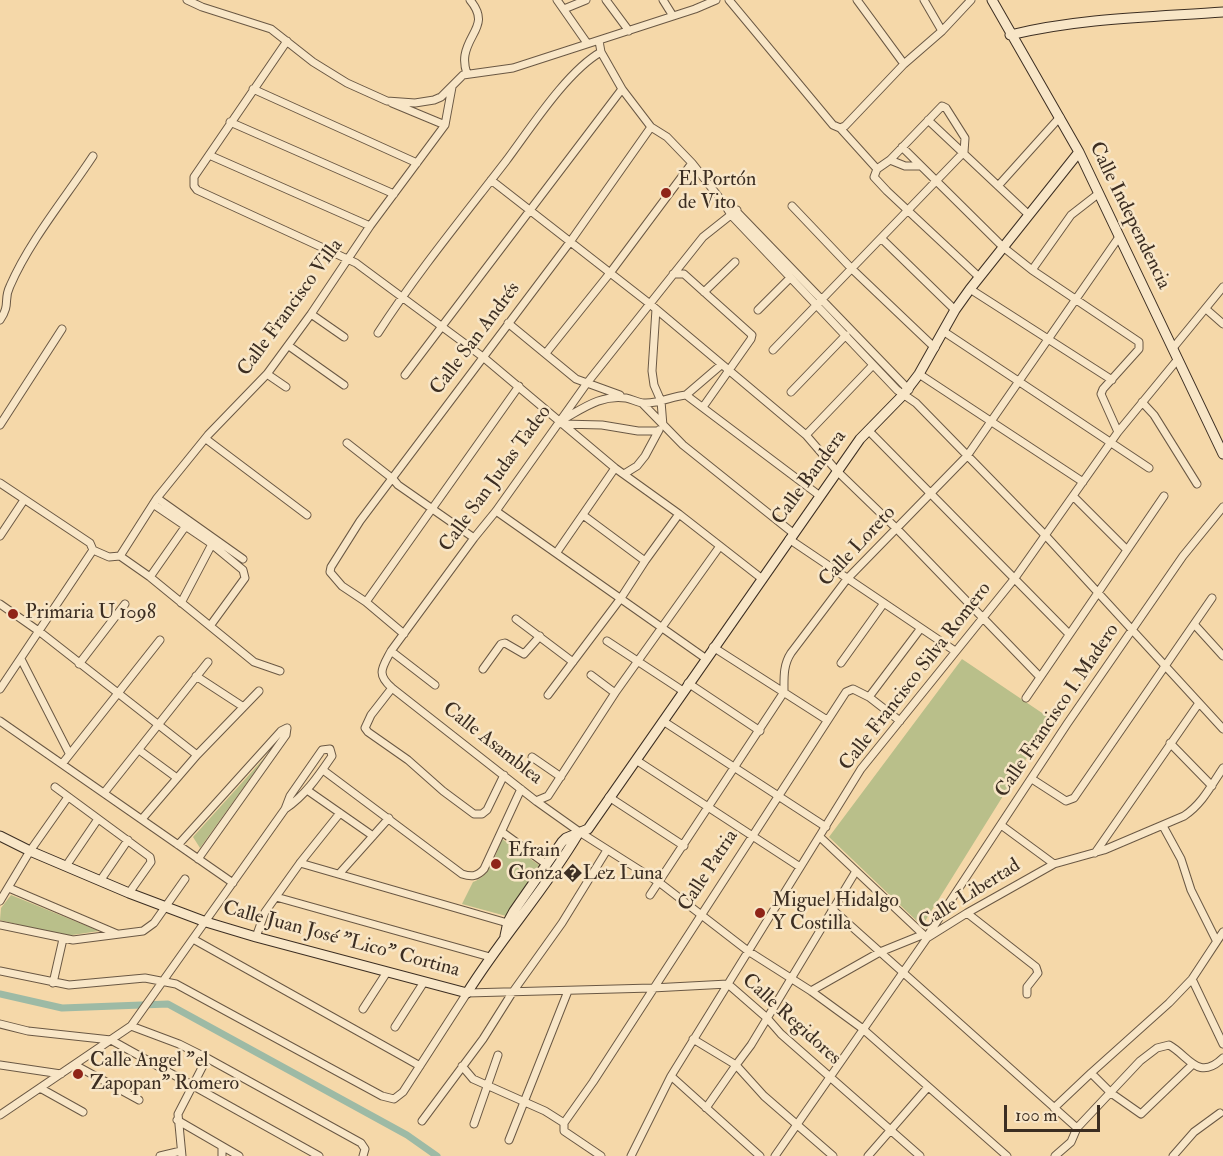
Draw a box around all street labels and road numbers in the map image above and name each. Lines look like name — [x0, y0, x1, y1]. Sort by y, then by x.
street label: Calle Independencia — [1083, 138, 1175, 294]
street label: Calle Francisco Villa — [233, 235, 349, 381]
street label: Calle San Andrés — [426, 278, 526, 400]
street label: Calle San Judas Tadeo — [435, 401, 557, 557]
street label: Calle Bandera — [768, 426, 852, 530]
street label: Calle Loreto — [815, 502, 901, 592]
street label: Calle Francisco Silva Romero — [835, 578, 997, 776]
street label: Calle Francisco I. Madero — [991, 620, 1125, 802]
street label: Calle Asamblea — [437, 698, 547, 790]
street label: Calle Patria — [674, 826, 744, 916]
street label: Calle Libertad — [915, 854, 1025, 936]
street label: Calle Juan José "Lico" Cortina — [220, 897, 462, 983]
street label: Calle Regidores — [736, 969, 846, 1071]

